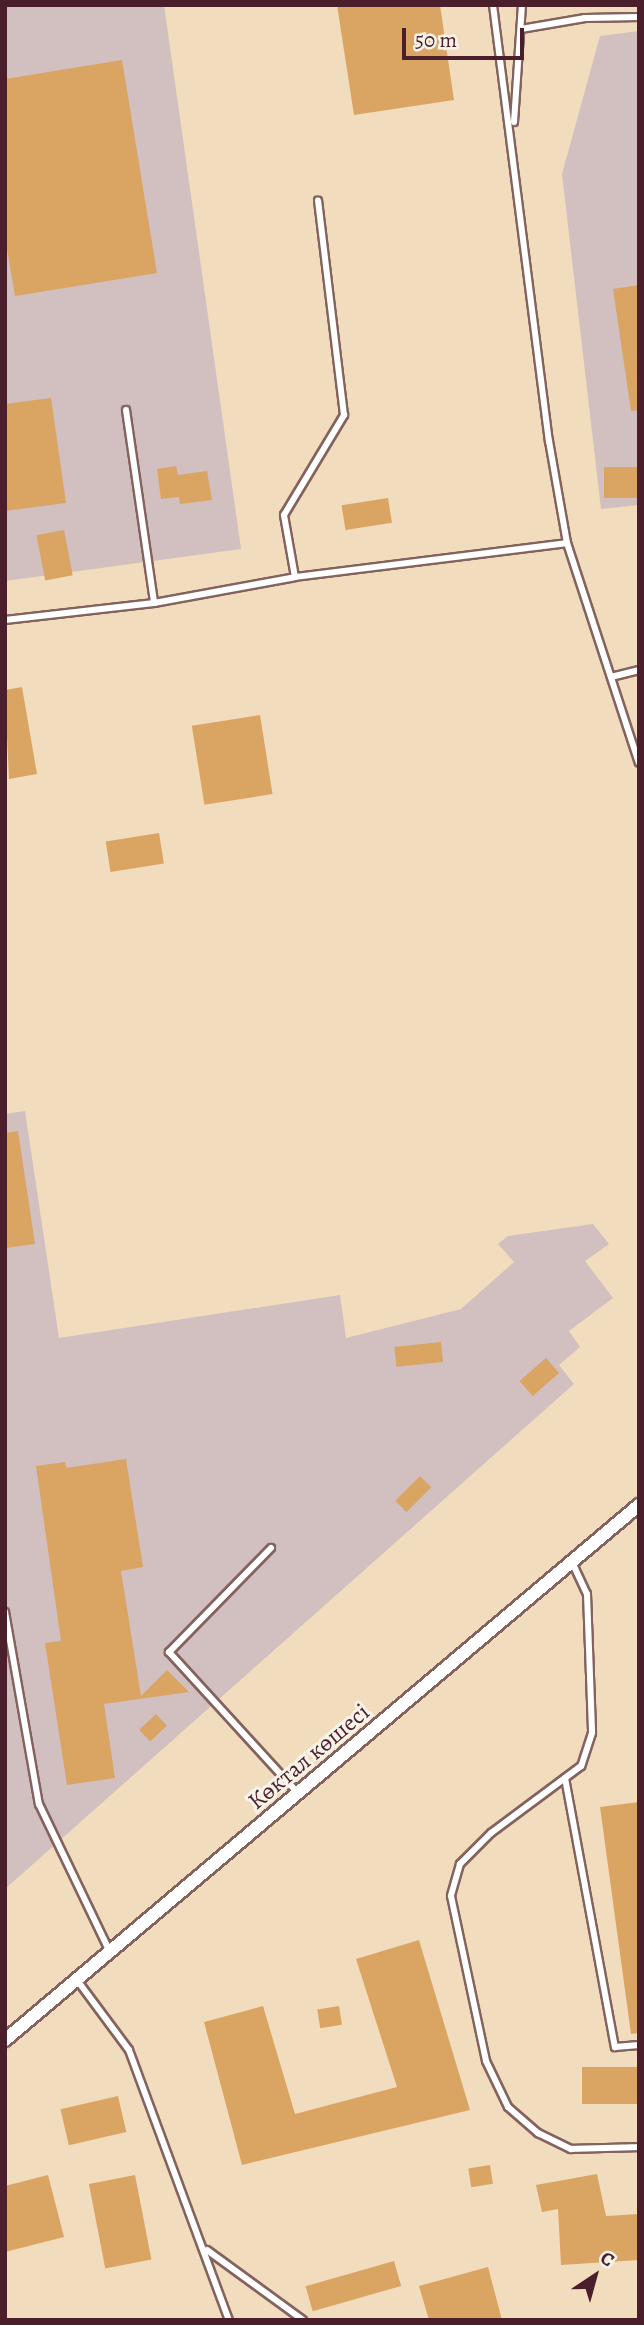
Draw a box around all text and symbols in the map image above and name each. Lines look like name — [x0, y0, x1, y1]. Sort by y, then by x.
scale bar — [406, 14, 528, 58]
text: 50 m — [415, 26, 457, 54]
street label: Көктал көшесі — [242, 1698, 376, 1816]
north arrow — [560, 2241, 630, 2311]
text: С — [595, 2245, 620, 2273]

